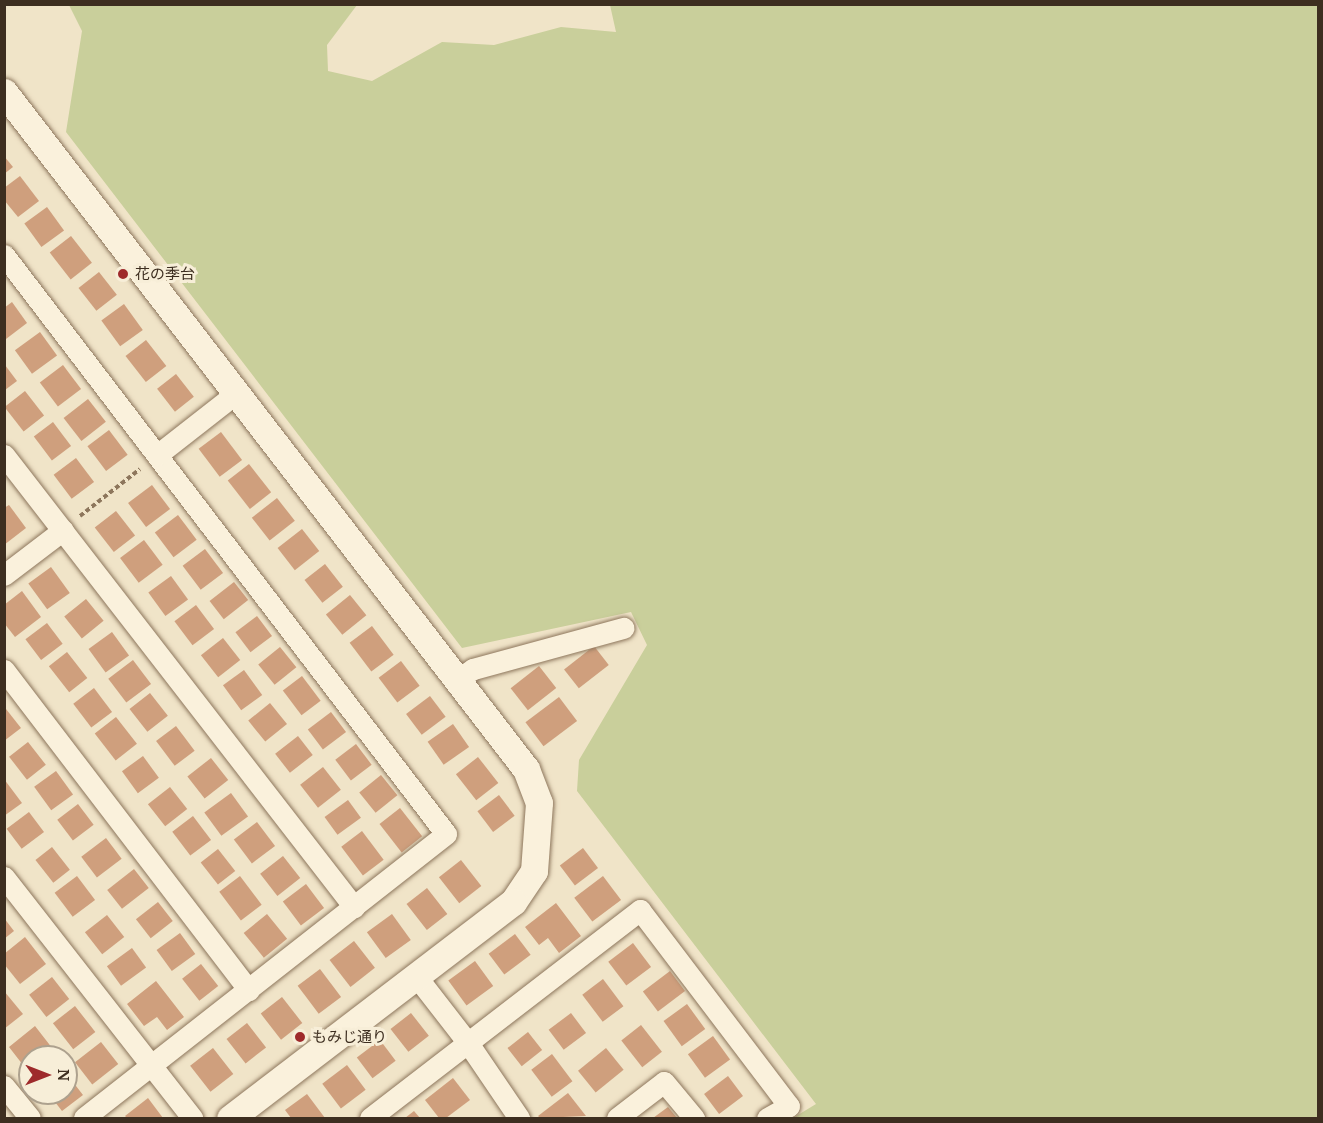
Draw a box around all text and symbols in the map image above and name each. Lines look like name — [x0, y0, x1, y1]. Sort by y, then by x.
place label: 花の季台 — [135, 265, 195, 283]
marker: 花の季台 — [116, 267, 130, 281]
place label: もみじ通り — [312, 1028, 387, 1046]
marker: もみじ通り — [293, 1030, 307, 1044]
north arrow — [18, 1045, 78, 1105]
text: N — [53, 1069, 75, 1081]

